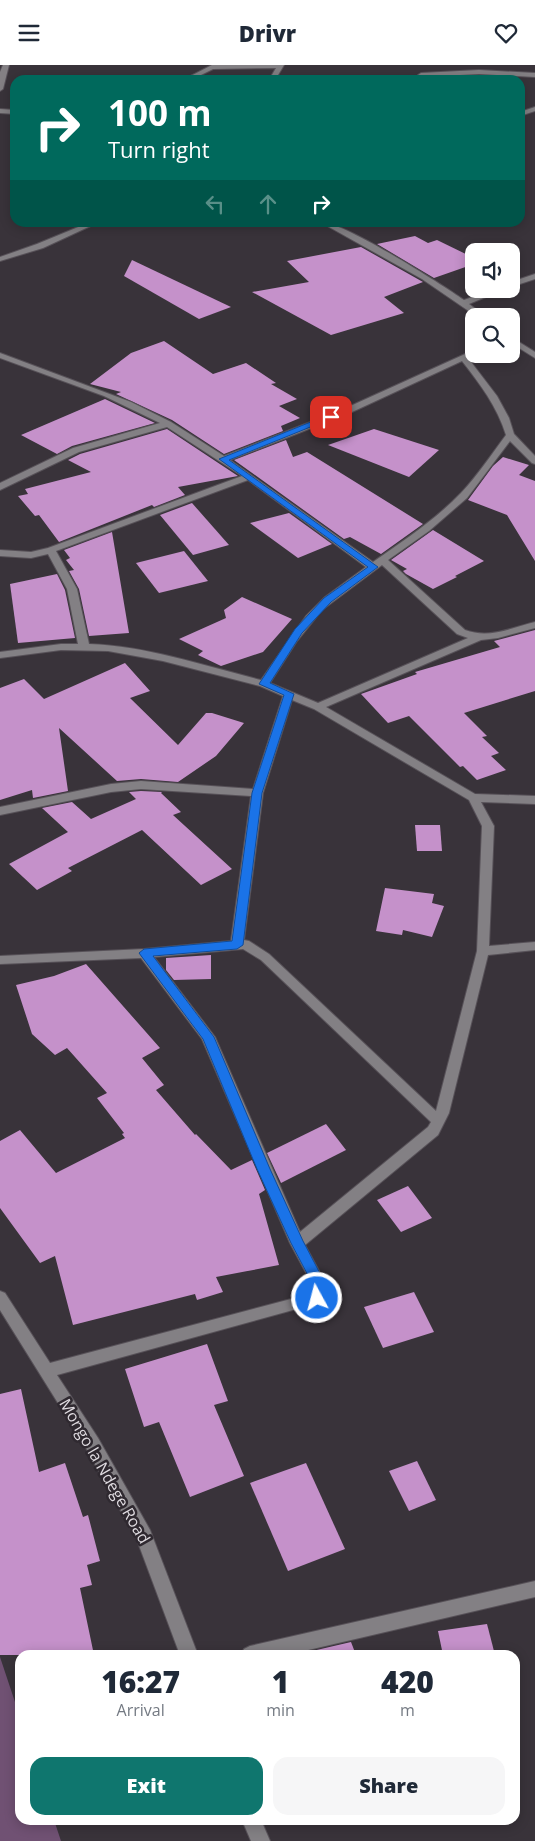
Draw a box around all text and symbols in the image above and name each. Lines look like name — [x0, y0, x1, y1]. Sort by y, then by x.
text: Drivr — [239, 18, 296, 48]
icon: menu — [15, 19, 43, 47]
icon: heart — [492, 19, 520, 47]
text: 100 m — [108, 89, 212, 136]
icon: right — [25, 95, 90, 160]
text: Turn right — [108, 134, 210, 164]
icon: left — [201, 190, 229, 218]
icon: ahead — [254, 190, 282, 218]
icon: right — [307, 190, 335, 218]
map controls — [465, 243, 520, 363]
button: sound — [465, 243, 520, 298]
button: search — [465, 308, 520, 363]
pin — [310, 396, 352, 438]
icon: arrive — [317, 403, 345, 431]
position arrow — [290, 1271, 342, 1323]
street label: Mongo la Ndege Road — [54, 1394, 156, 1548]
text: 16:27 — [101, 1661, 180, 1702]
text: 1 — [272, 1661, 289, 1702]
text: 420 — [381, 1661, 434, 1702]
text: Arrival — [117, 1699, 165, 1721]
text: min — [266, 1699, 295, 1721]
text: m — [400, 1699, 415, 1721]
button: Exit — [30, 1757, 263, 1815]
button: Share — [273, 1757, 505, 1815]

